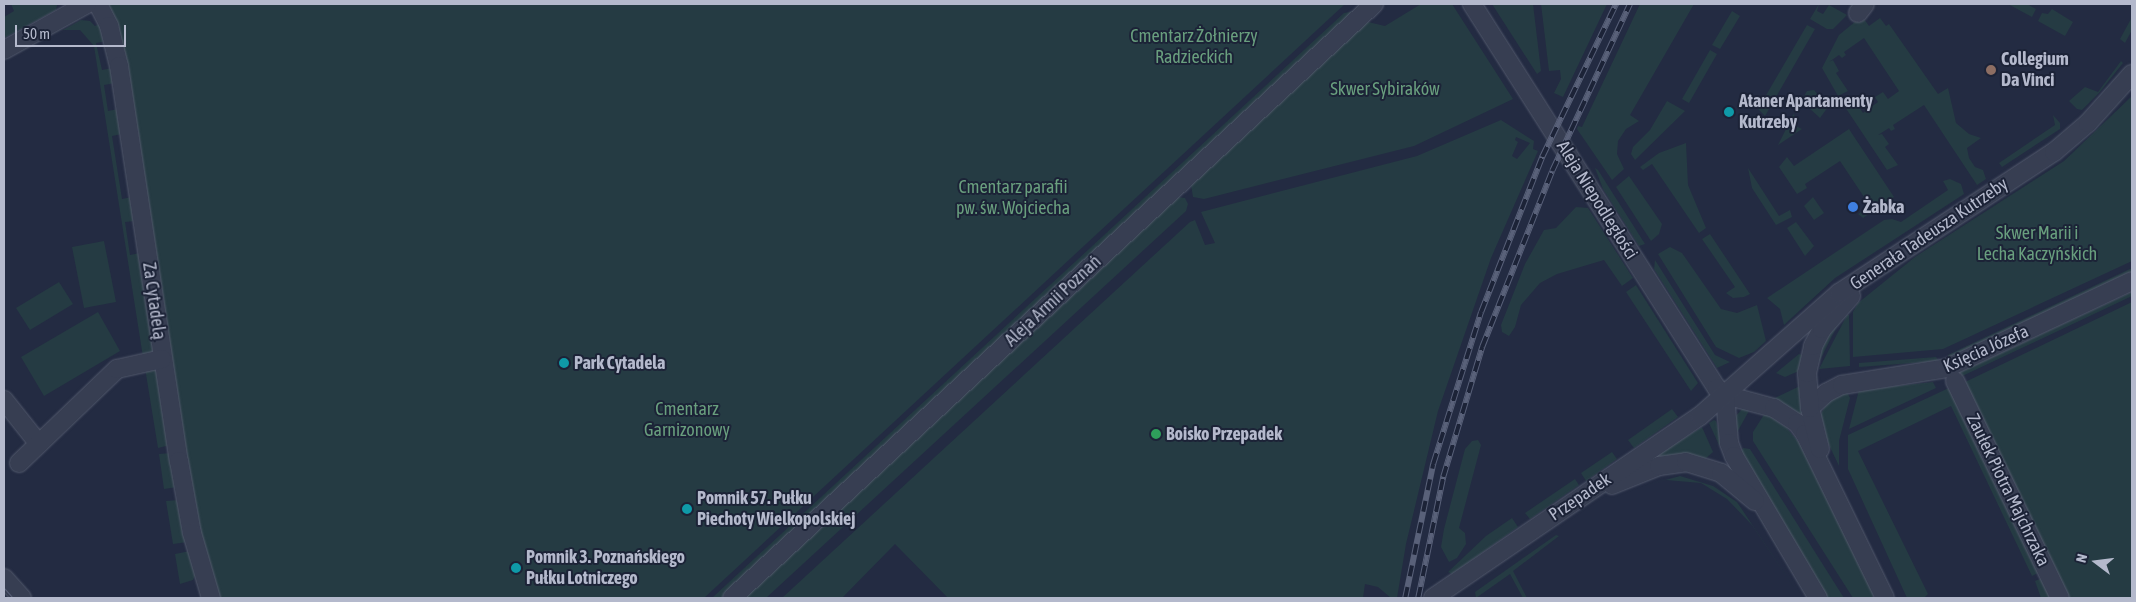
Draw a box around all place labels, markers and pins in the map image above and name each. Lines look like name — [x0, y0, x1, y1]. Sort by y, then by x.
place label: Collegium Da Vinci — [2001, 49, 2069, 92]
marker: Collegium Da Vinci — [1985, 64, 1997, 76]
place label: Ataner Apartamenty Kutrzeby — [1739, 91, 1873, 134]
marker: Ataner Apartamenty Kutrzeby — [1723, 106, 1735, 118]
place label: Żabka — [1863, 196, 1904, 218]
marker: Żabka — [1847, 201, 1859, 213]
place label: Park Cytadela — [574, 352, 665, 374]
marker: Park Cytadela — [558, 357, 570, 369]
place label: Boisko Przepadek — [1166, 423, 1282, 445]
marker: Boisko Przepadek — [1150, 428, 1162, 440]
place label: Pomnik 57. Pułku Piechoty Wielkopolskiej — [697, 488, 855, 530]
marker: Pomnik 57. Pułku Piechoty Wielkopolskiej — [681, 503, 693, 515]
place label: Pomnik 3. Poznańskiego Pułku Lotniczego — [526, 547, 685, 590]
marker: Pomnik 3. Poznańskiego Pułku Lotniczego — [510, 562, 522, 574]

